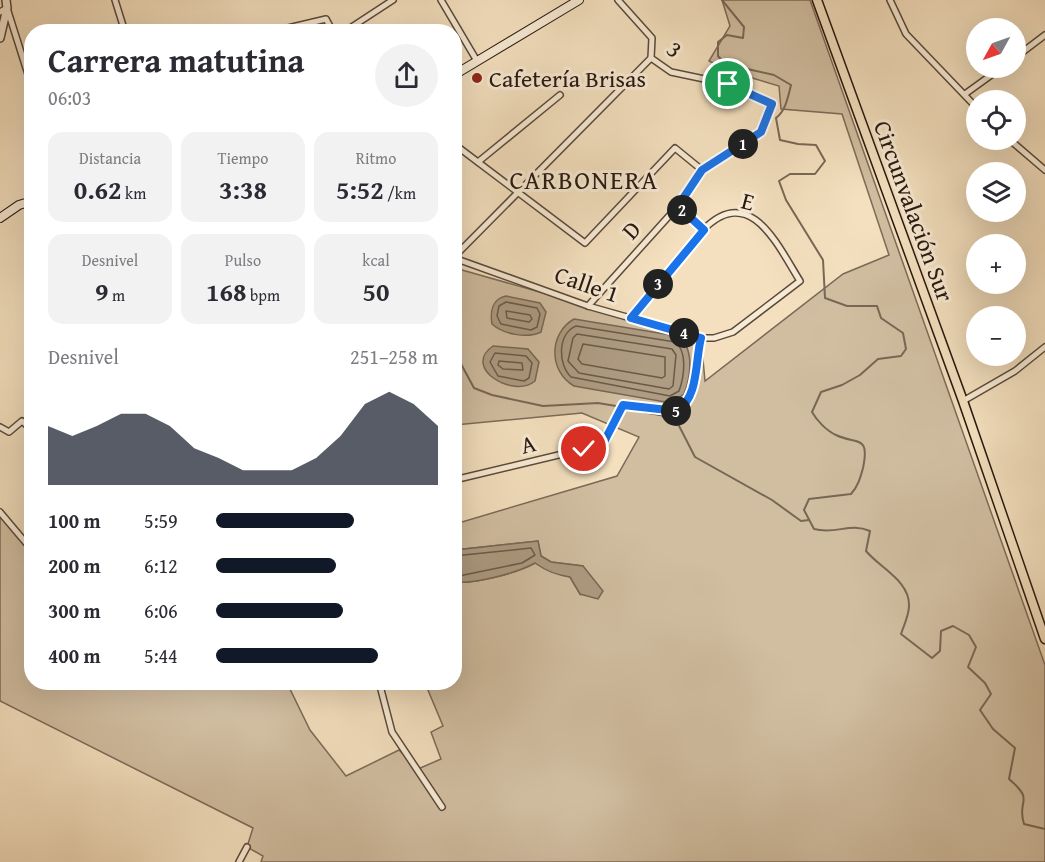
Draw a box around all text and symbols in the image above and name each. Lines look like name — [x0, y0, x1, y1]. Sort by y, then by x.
north arrow — [966, 18, 1026, 78]
map controls — [966, 18, 1026, 366]
street label: 3 — [659, 32, 691, 66]
text: Carrera matutina — [48, 36, 304, 84]
button: share — [375, 44, 438, 107]
pin — [702, 58, 753, 109]
place label: Cafetería Brisas — [489, 61, 646, 96]
icon: arrive — [711, 67, 744, 100]
marker: Cafetería Brisas — [470, 71, 484, 85]
text: 06:03 — [48, 83, 91, 112]
button: locate — [966, 90, 1026, 150]
street label: Circunvalación Sur — [865, 116, 963, 306]
pin: 1 — [728, 129, 758, 159]
text: 1 — [739, 132, 747, 156]
text: Distancia — [79, 146, 141, 170]
text: Tiempo — [218, 146, 268, 170]
text: Ritmo — [356, 146, 396, 170]
district label: CARBONERA — [509, 160, 659, 199]
button: layers — [966, 162, 1026, 222]
text: 0.62 — [74, 170, 122, 209]
text: 3:38 — [219, 170, 267, 209]
text: 5:52 — [336, 170, 384, 209]
text: km — [122, 181, 146, 205]
text: /km — [384, 181, 416, 205]
street label: E — [738, 183, 758, 219]
pin: 2 — [667, 195, 697, 225]
text: 2 — [678, 198, 686, 222]
street label: D — [613, 213, 649, 247]
button: + — [966, 234, 1026, 294]
text: Desnivel — [82, 248, 138, 272]
text: Pulso — [225, 248, 261, 272]
text: kcal — [362, 248, 390, 272]
street label: Calle 1 — [550, 257, 624, 311]
pin: 3 — [643, 269, 673, 299]
text: 9 — [95, 272, 108, 311]
text: 168 — [206, 272, 246, 311]
text: 50 — [363, 272, 389, 311]
text: 3 — [654, 272, 662, 296]
text: m — [108, 283, 125, 307]
text: bpm — [246, 283, 280, 307]
button: − — [966, 306, 1026, 366]
pin: 4 — [669, 318, 699, 348]
text: 4 — [680, 321, 688, 345]
text: Desnivel — [48, 342, 119, 371]
text: 251–258 m — [350, 342, 438, 371]
pin: 5 — [661, 396, 691, 426]
text: 5 — [672, 399, 680, 423]
pin — [558, 423, 609, 474]
street label: A — [517, 425, 540, 463]
icon: check — [567, 432, 600, 465]
text: 100 m — [48, 506, 101, 535]
text: 5:59 — [144, 506, 178, 535]
text: 200 m — [48, 551, 101, 580]
text: 6:12 — [144, 551, 178, 580]
text: 300 m — [48, 596, 101, 625]
text: 6:06 — [144, 596, 178, 625]
text: 400 m — [48, 641, 101, 670]
text: 5:44 — [144, 641, 178, 670]

